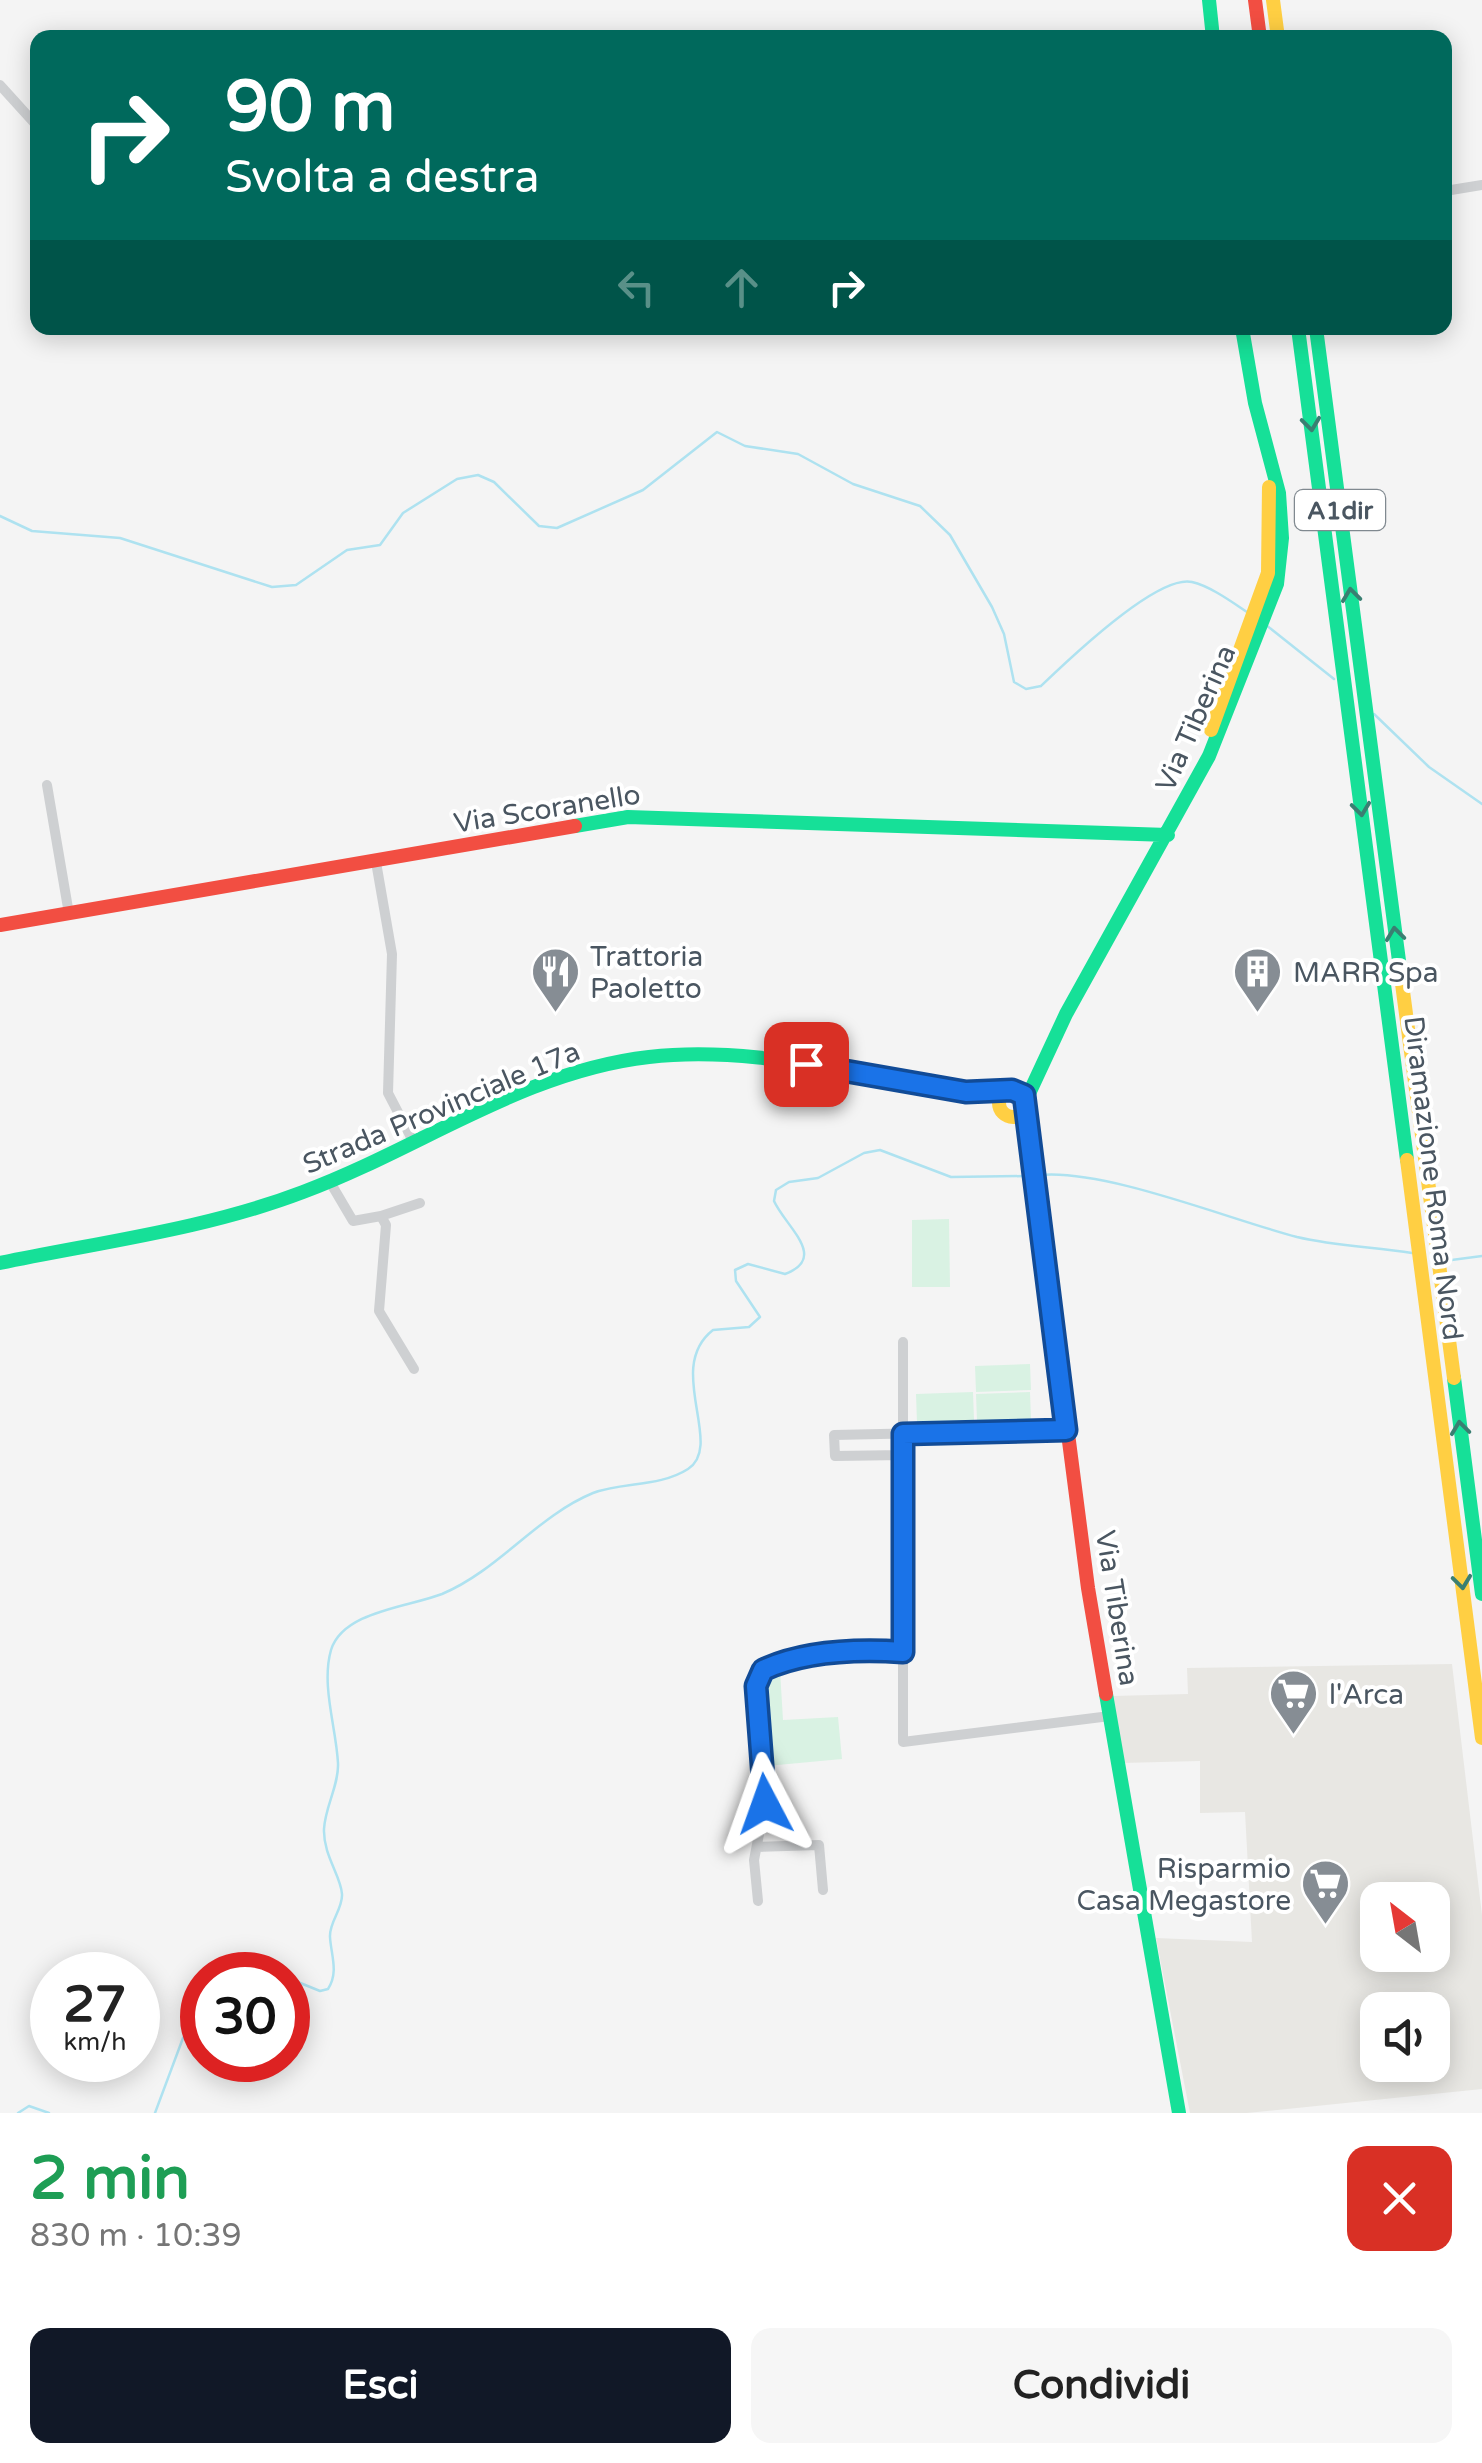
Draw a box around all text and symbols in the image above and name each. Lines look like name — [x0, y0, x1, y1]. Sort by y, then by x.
text: 90 m — [225, 66, 395, 150]
icon: right — [60, 70, 190, 200]
text: Svolta a destra — [225, 151, 540, 205]
icon: left — [609, 260, 664, 315]
icon: ahead — [714, 260, 769, 315]
icon: right — [819, 260, 874, 315]
one-way arrow — [1299, 416, 1320, 433]
road number: A1dir — [1295, 490, 1385, 530]
one-way arrow — [1341, 587, 1362, 603]
street label: Via Tiberina — [1148, 640, 1243, 797]
street label: Via Scoranello — [451, 777, 643, 841]
one-way arrow — [1350, 802, 1371, 818]
one-way arrow — [1386, 926, 1407, 942]
place label: Trattoria Paoletto — [590, 940, 703, 1006]
restaurant icon: Trattoria Paoletto — [529, 946, 581, 1014]
building icon: MARR Spa — [1232, 946, 1284, 1014]
place label: MARR Spa — [1293, 956, 1439, 990]
street label: Diramazione Roma Nord — [1396, 1014, 1470, 1342]
pin — [764, 1022, 849, 1107]
street label: Strada Provinciale 17a — [298, 1034, 585, 1182]
icon: arrive — [779, 1037, 834, 1092]
one-way arrow — [1450, 1419, 1471, 1435]
street label: Via Tiberina — [1088, 1528, 1146, 1688]
one-way arrow — [1450, 1573, 1471, 1590]
supermarket icon: l'Arca — [1268, 1668, 1320, 1736]
place label: l'Arca — [1329, 1678, 1404, 1712]
position arrow — [713, 1752, 817, 1856]
place label: Risparmio Casa Megastore — [1076, 1852, 1291, 1918]
supermarket icon: Risparmio Casa Megastore — [1300, 1858, 1352, 1926]
north arrow — [1360, 1882, 1450, 1972]
map controls — [1360, 1882, 1450, 2082]
speed limit sign: 30 — [180, 1952, 310, 2082]
text: 27 — [64, 1975, 126, 2035]
button: sound — [1360, 1992, 1450, 2082]
text: km/h — [64, 2027, 126, 2057]
text: 2 min — [30, 2143, 190, 2215]
button: close — [1347, 2146, 1452, 2251]
text: 830 m · 10:39 — [30, 2217, 242, 2255]
button: Esci — [30, 2328, 731, 2443]
button: Condividi — [751, 2328, 1452, 2443]

